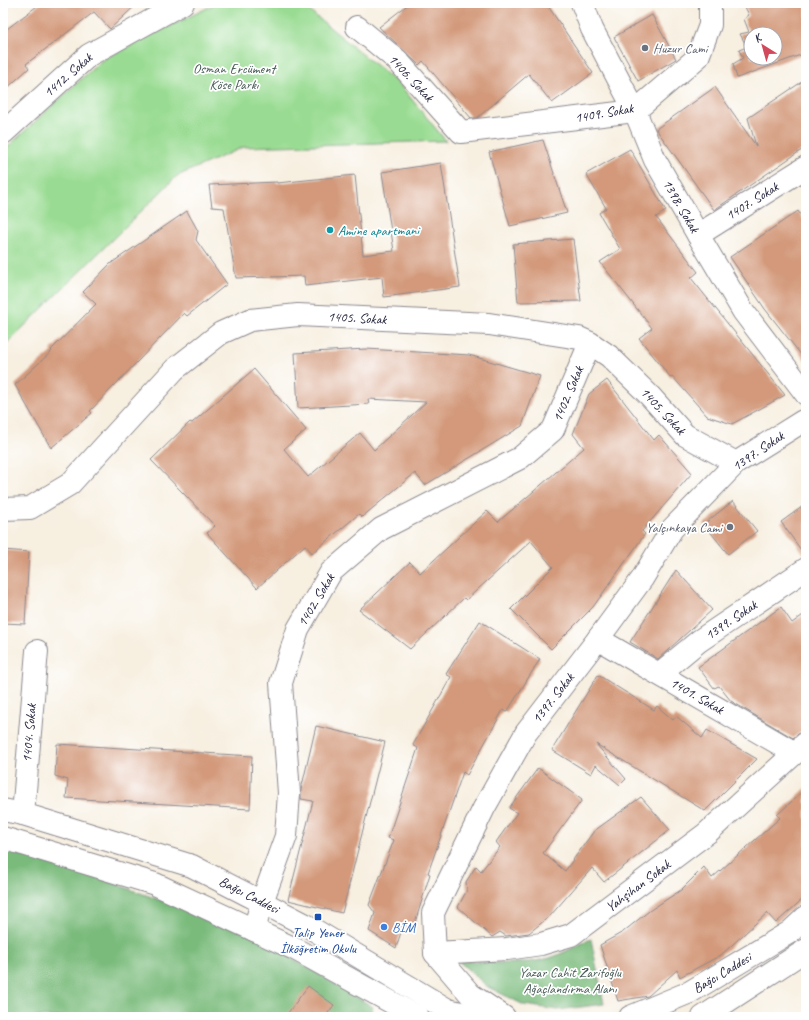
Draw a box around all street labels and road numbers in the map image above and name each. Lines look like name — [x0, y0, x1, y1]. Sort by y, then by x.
street label: 1412. Sokak — [40, 49, 96, 101]
street label: 1406. Sokak — [385, 51, 438, 106]
street label: 1409. Sokak — [574, 99, 635, 126]
street label: 1398. Sokak — [659, 176, 704, 236]
street label: 1407. Sokak — [723, 178, 782, 224]
street label: 1405. Sokak — [327, 308, 388, 328]
street label: 1402. Sokak — [549, 363, 588, 424]
street label: 1405. Sokak — [637, 384, 690, 439]
street label: 1397. Sokak — [729, 427, 788, 474]
street label: 1402. Sokak — [294, 570, 339, 630]
street label: 1399. Sokak — [702, 596, 761, 643]
street label: 1397. Sokak — [528, 669, 578, 726]
street label: 1401. Sokak — [667, 674, 727, 719]
street label: 1404. Sokak — [18, 702, 40, 763]
street label: Yahşihan Sokak — [603, 855, 675, 916]
street label: Bağcı Caddesi — [216, 873, 284, 918]
street label: Bağcı Caddesi — [690, 948, 756, 997]

